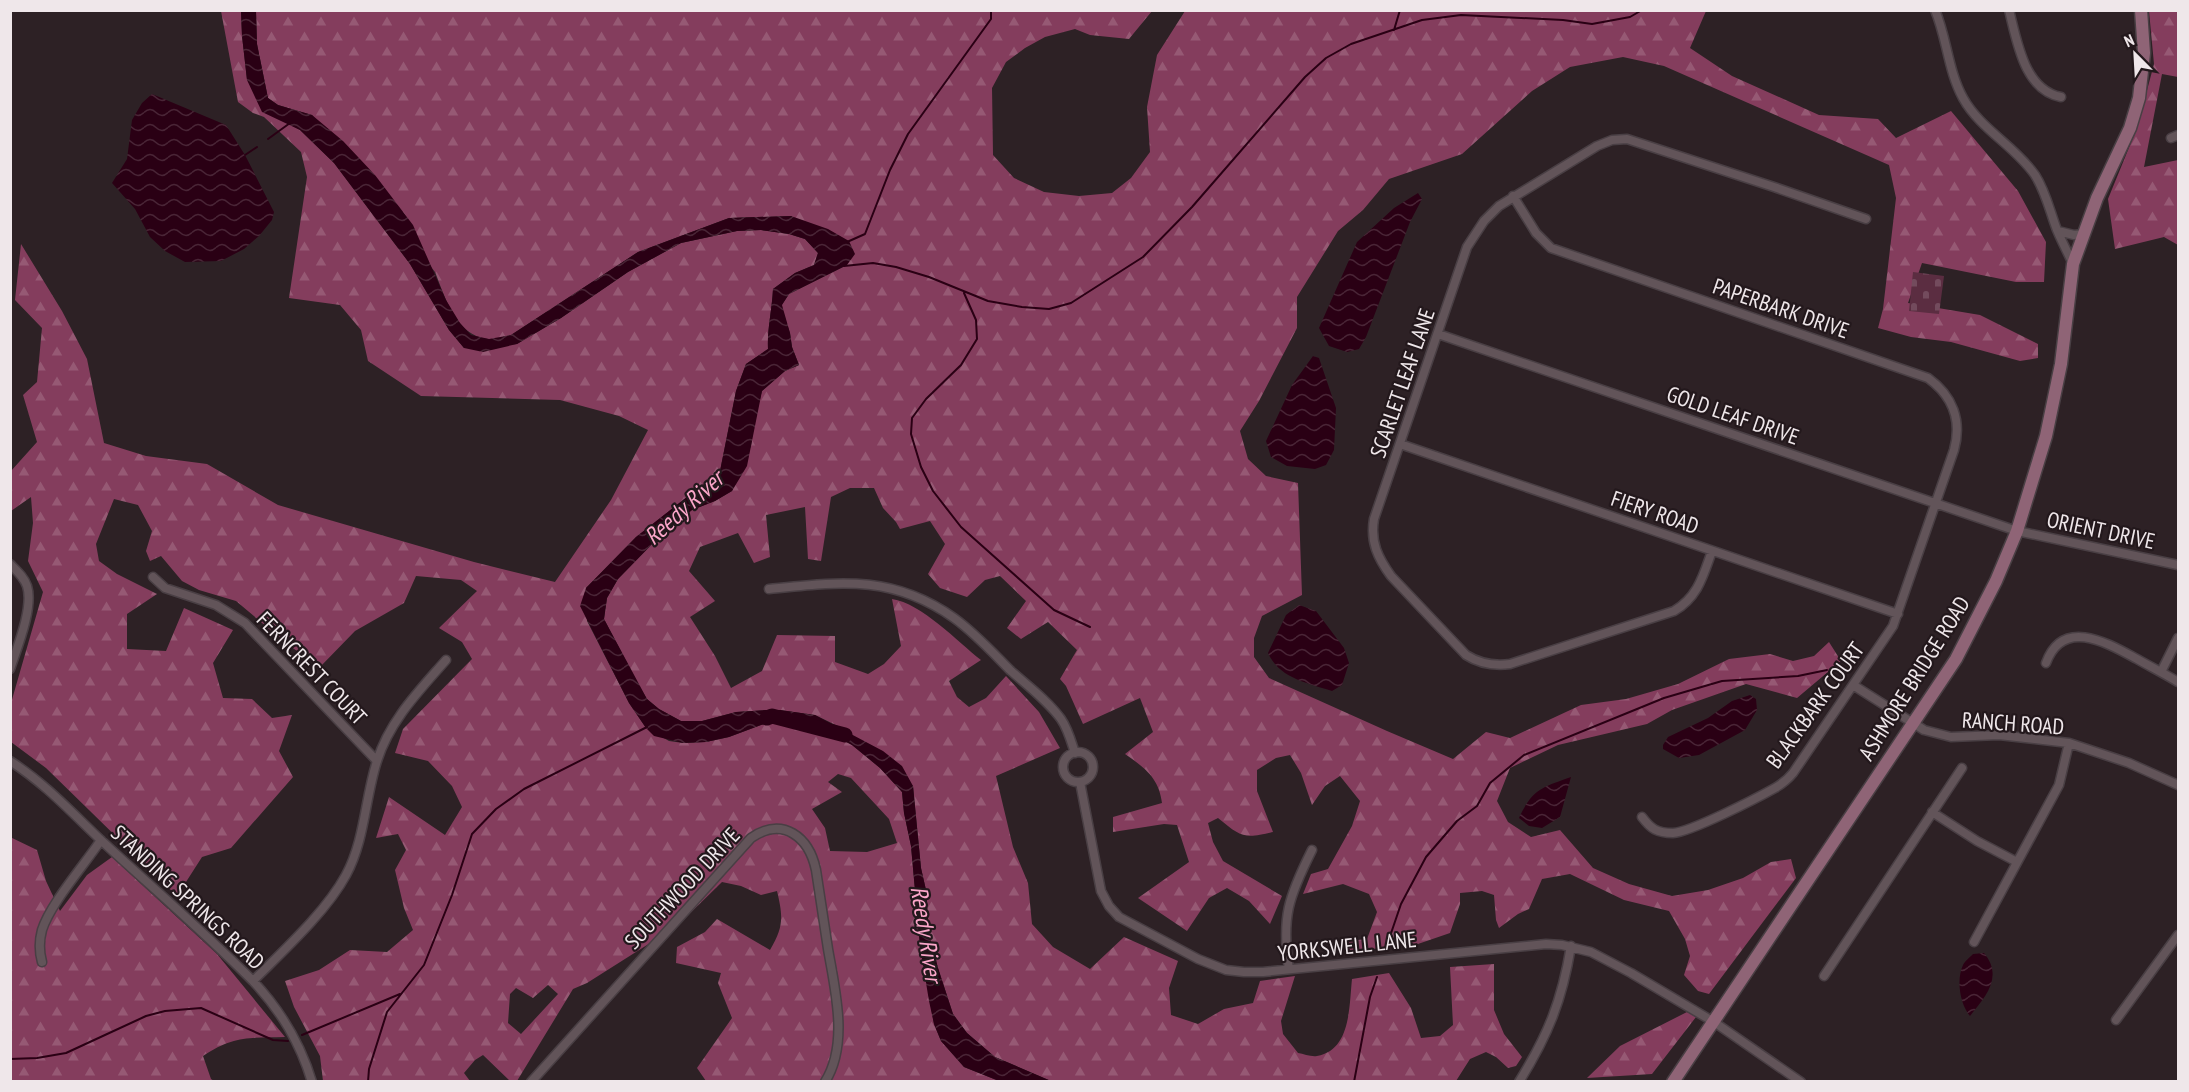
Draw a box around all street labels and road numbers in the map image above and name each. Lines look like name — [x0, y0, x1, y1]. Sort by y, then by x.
street label: PAPERBARK DRIVE — [1709, 272, 1853, 344]
street label: SCARLET LEAF LANE — [1363, 305, 1441, 461]
street label: GOLD LEAF DRIVE — [1663, 379, 1803, 451]
street label: FIERY ROAD — [1607, 484, 1703, 540]
street label: ORIENT DRIVE — [2044, 505, 2158, 555]
street label: ASHMORE BRIDGE ROAD — [1852, 591, 1976, 765]
street label: FERNCREST COURT — [251, 606, 373, 731]
street label: BLACKBARK COURT — [1760, 636, 1870, 774]
street label: RANCH ROAD — [1961, 705, 2065, 741]
street label: STANDING SPRINGS ROAD — [105, 819, 271, 975]
street label: SOUTHWOOD DRIVE — [618, 821, 746, 955]
street label: YORKSWELL LANE — [1276, 925, 1418, 967]

